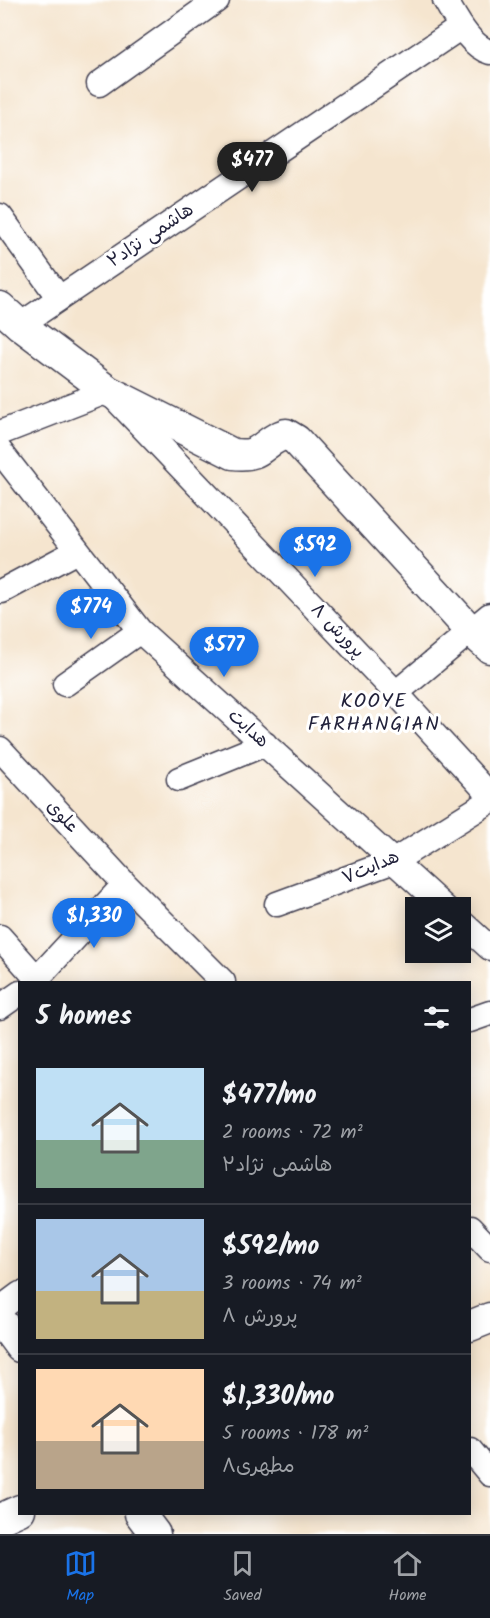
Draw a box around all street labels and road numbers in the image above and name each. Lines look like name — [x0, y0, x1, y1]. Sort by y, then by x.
street label: هاشمی نژاد۲ — [102, 196, 200, 276]
street label: پرورش ۸ — [303, 596, 371, 666]
street label: هدایت — [221, 702, 275, 756]
street label: علوی — [39, 794, 85, 840]
street label: هدایت۷ — [338, 843, 404, 893]

